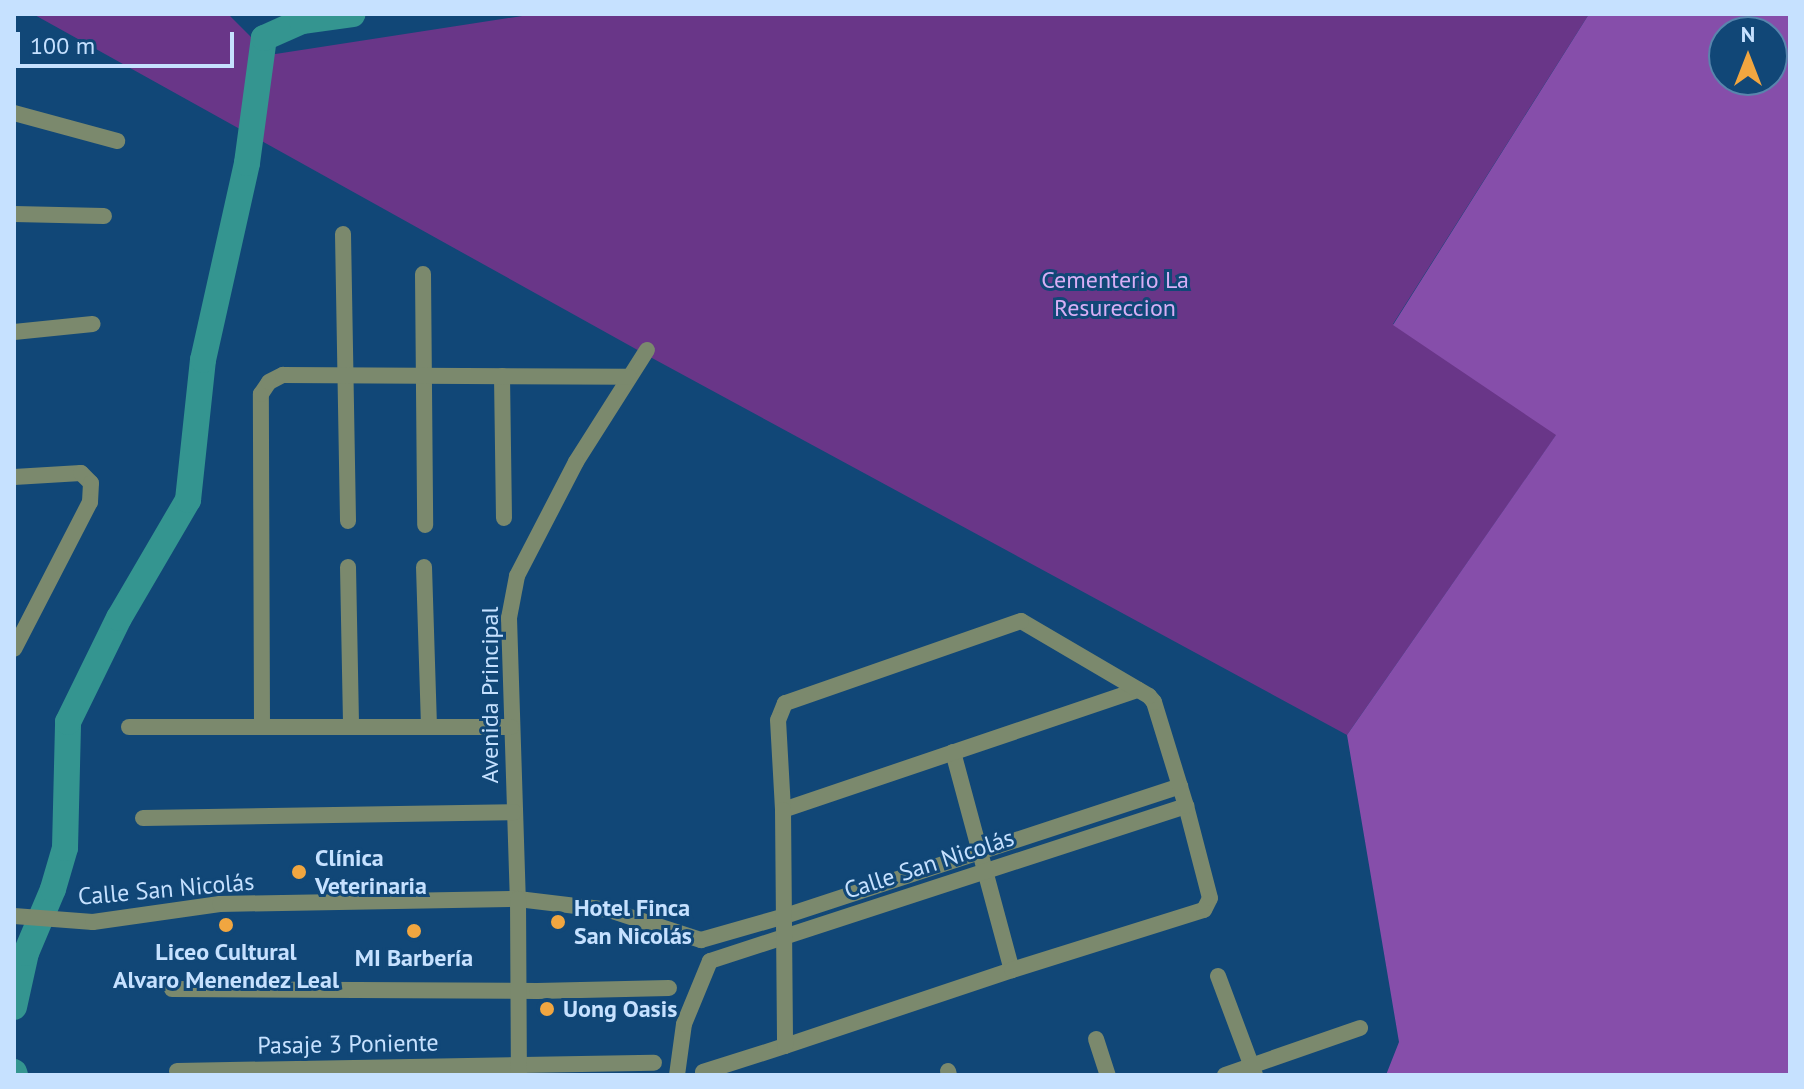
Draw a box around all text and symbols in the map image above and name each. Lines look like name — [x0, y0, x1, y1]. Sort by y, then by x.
scale bar — [20, 16, 238, 66]
north arrow — [1708, 16, 1788, 96]
text: N — [1741, 20, 1755, 48]
text: 100 m — [30, 30, 95, 61]
park label: Cementerio La Resureccion — [1041, 266, 1189, 322]
street label: Avenida Principal — [476, 607, 504, 783]
street label: Calle San Nicolás — [841, 823, 1017, 905]
place label: Clínica Veterinaria — [315, 844, 427, 900]
marker: Clínica Veterinaria — [290, 863, 308, 881]
street label: Calle San Nicolás — [77, 867, 255, 911]
place label: Hotel Finca San Nicolás — [574, 894, 692, 950]
marker: Hotel Finca San Nicolás — [549, 913, 567, 931]
marker: Liceo Cultural Alvaro Menendez Leal — [217, 916, 235, 934]
marker: MI Barbería — [405, 922, 423, 940]
place label: Liceo Cultural Alvaro Menendez Leal — [113, 938, 339, 994]
place label: MI Barbería — [355, 944, 473, 972]
place label: Uong Oasis — [563, 995, 678, 1023]
marker: Uong Oasis — [538, 1000, 556, 1018]
street label: Pasaje 3 Poniente — [257, 1028, 439, 1060]

